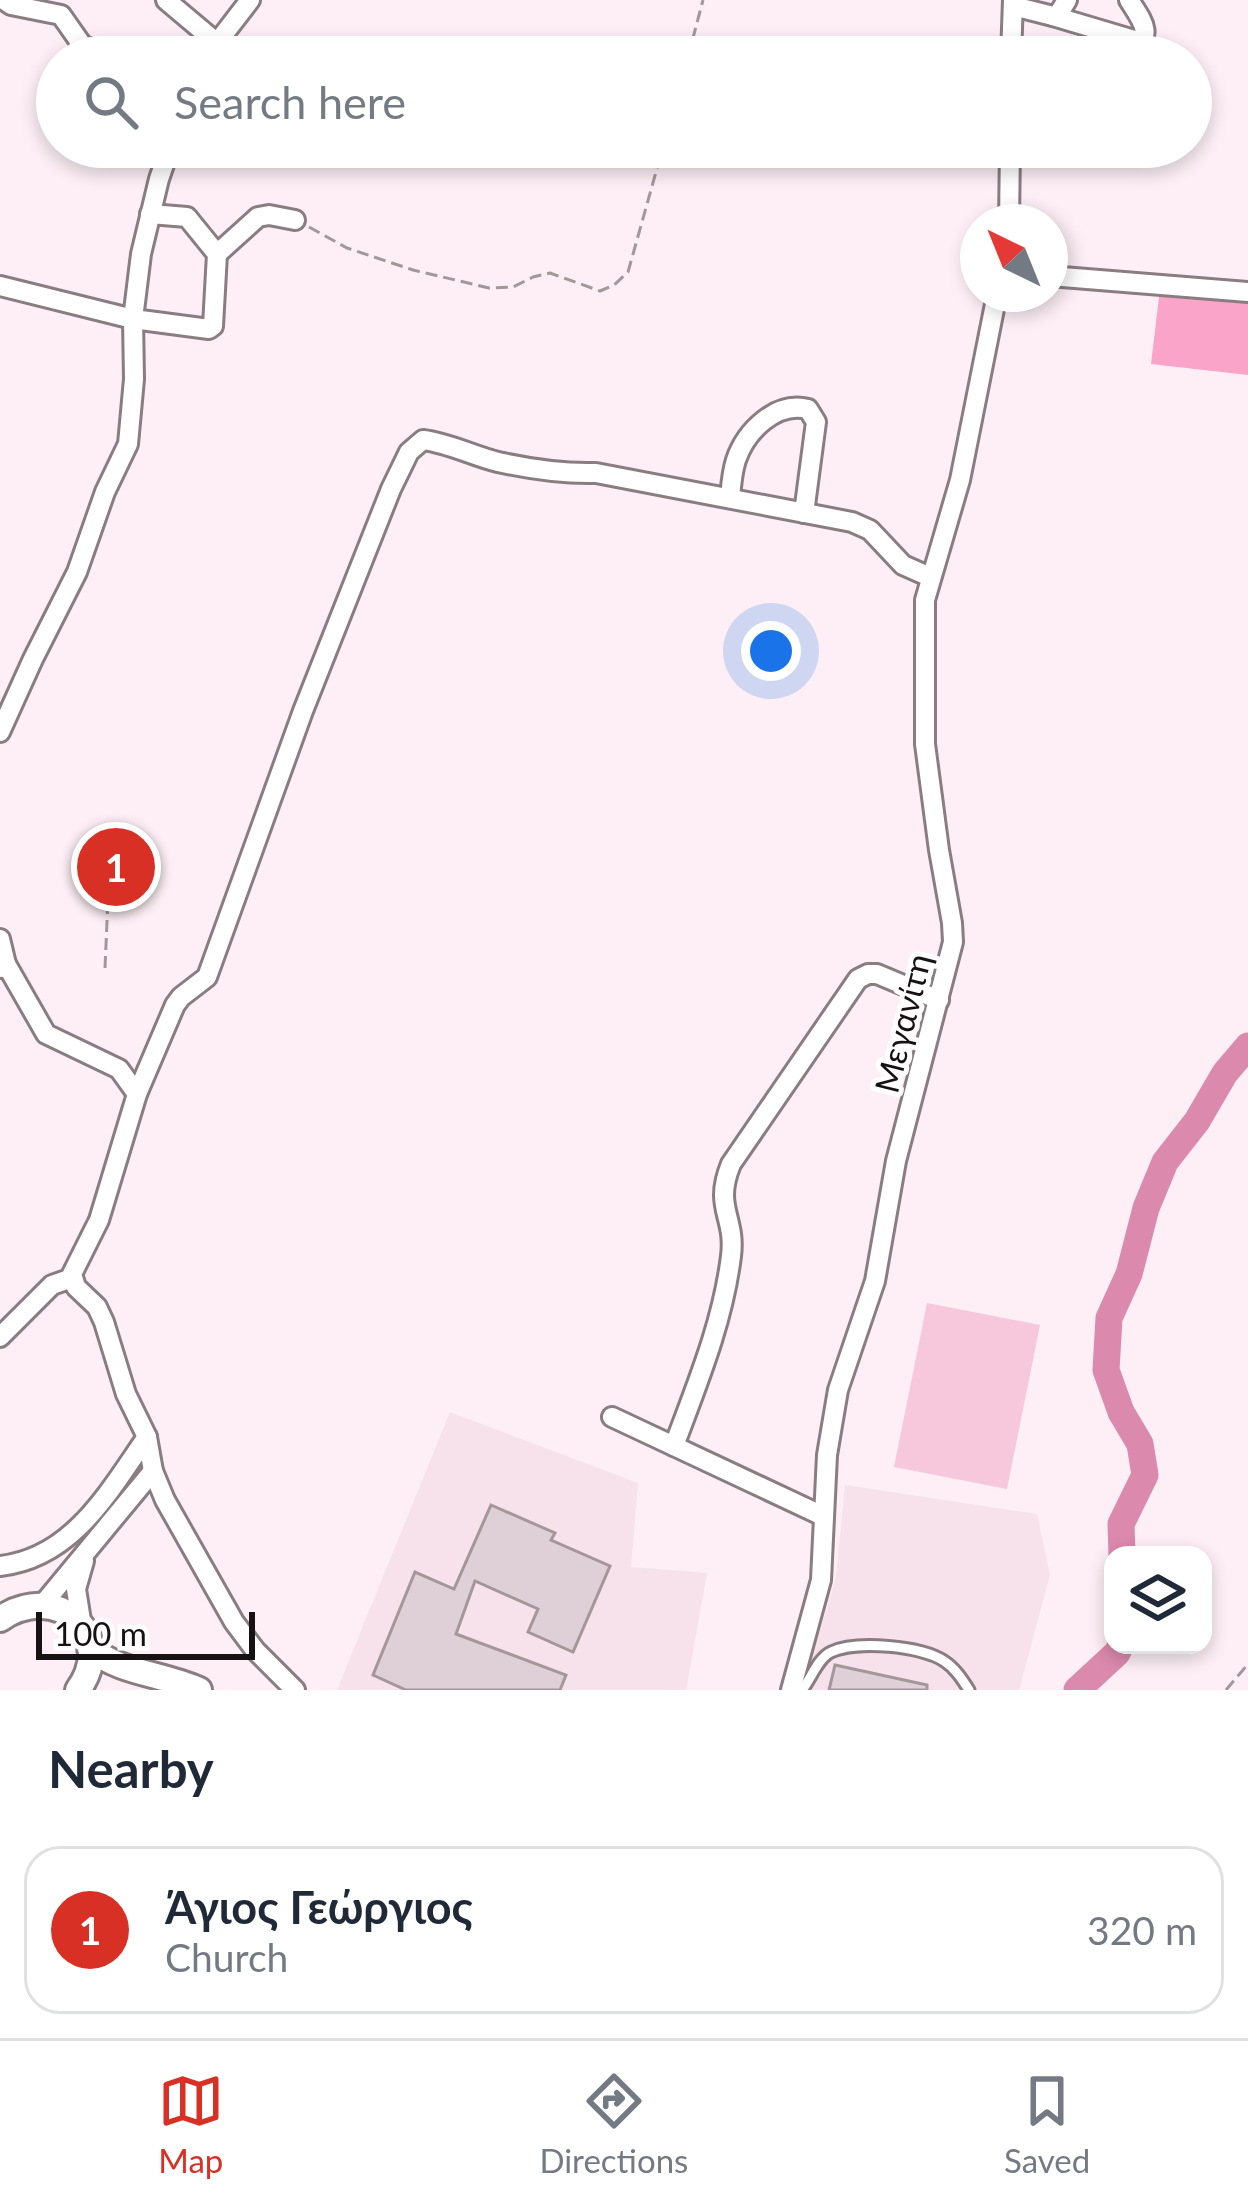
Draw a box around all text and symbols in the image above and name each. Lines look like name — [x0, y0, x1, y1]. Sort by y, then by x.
search box — [36, 36, 1212, 168]
icon: search — [78, 69, 144, 135]
text: Search here — [174, 75, 406, 129]
north arrow — [960, 204, 1068, 312]
your location — [741, 621, 801, 681]
pin: 1 — [77, 822, 155, 912]
street label: Μεγανίτη — [865, 949, 939, 1097]
map controls — [1104, 1546, 1212, 1654]
button: layers — [1104, 1546, 1212, 1654]
scale bar — [36, 1606, 255, 1659]
text: 100 m — [54, 1613, 147, 1653]
text: Nearby — [48, 1738, 214, 1799]
text: Άγιος Γεώργιος — [165, 1880, 473, 1934]
text: 1 — [79, 1907, 101, 1953]
text: 320 m — [1087, 1907, 1197, 1953]
text: Church — [165, 1934, 288, 1980]
tab: Map — [158, 2068, 224, 2180]
tab: Directions — [539, 2068, 688, 2180]
tab: Saved — [1004, 2068, 1090, 2180]

